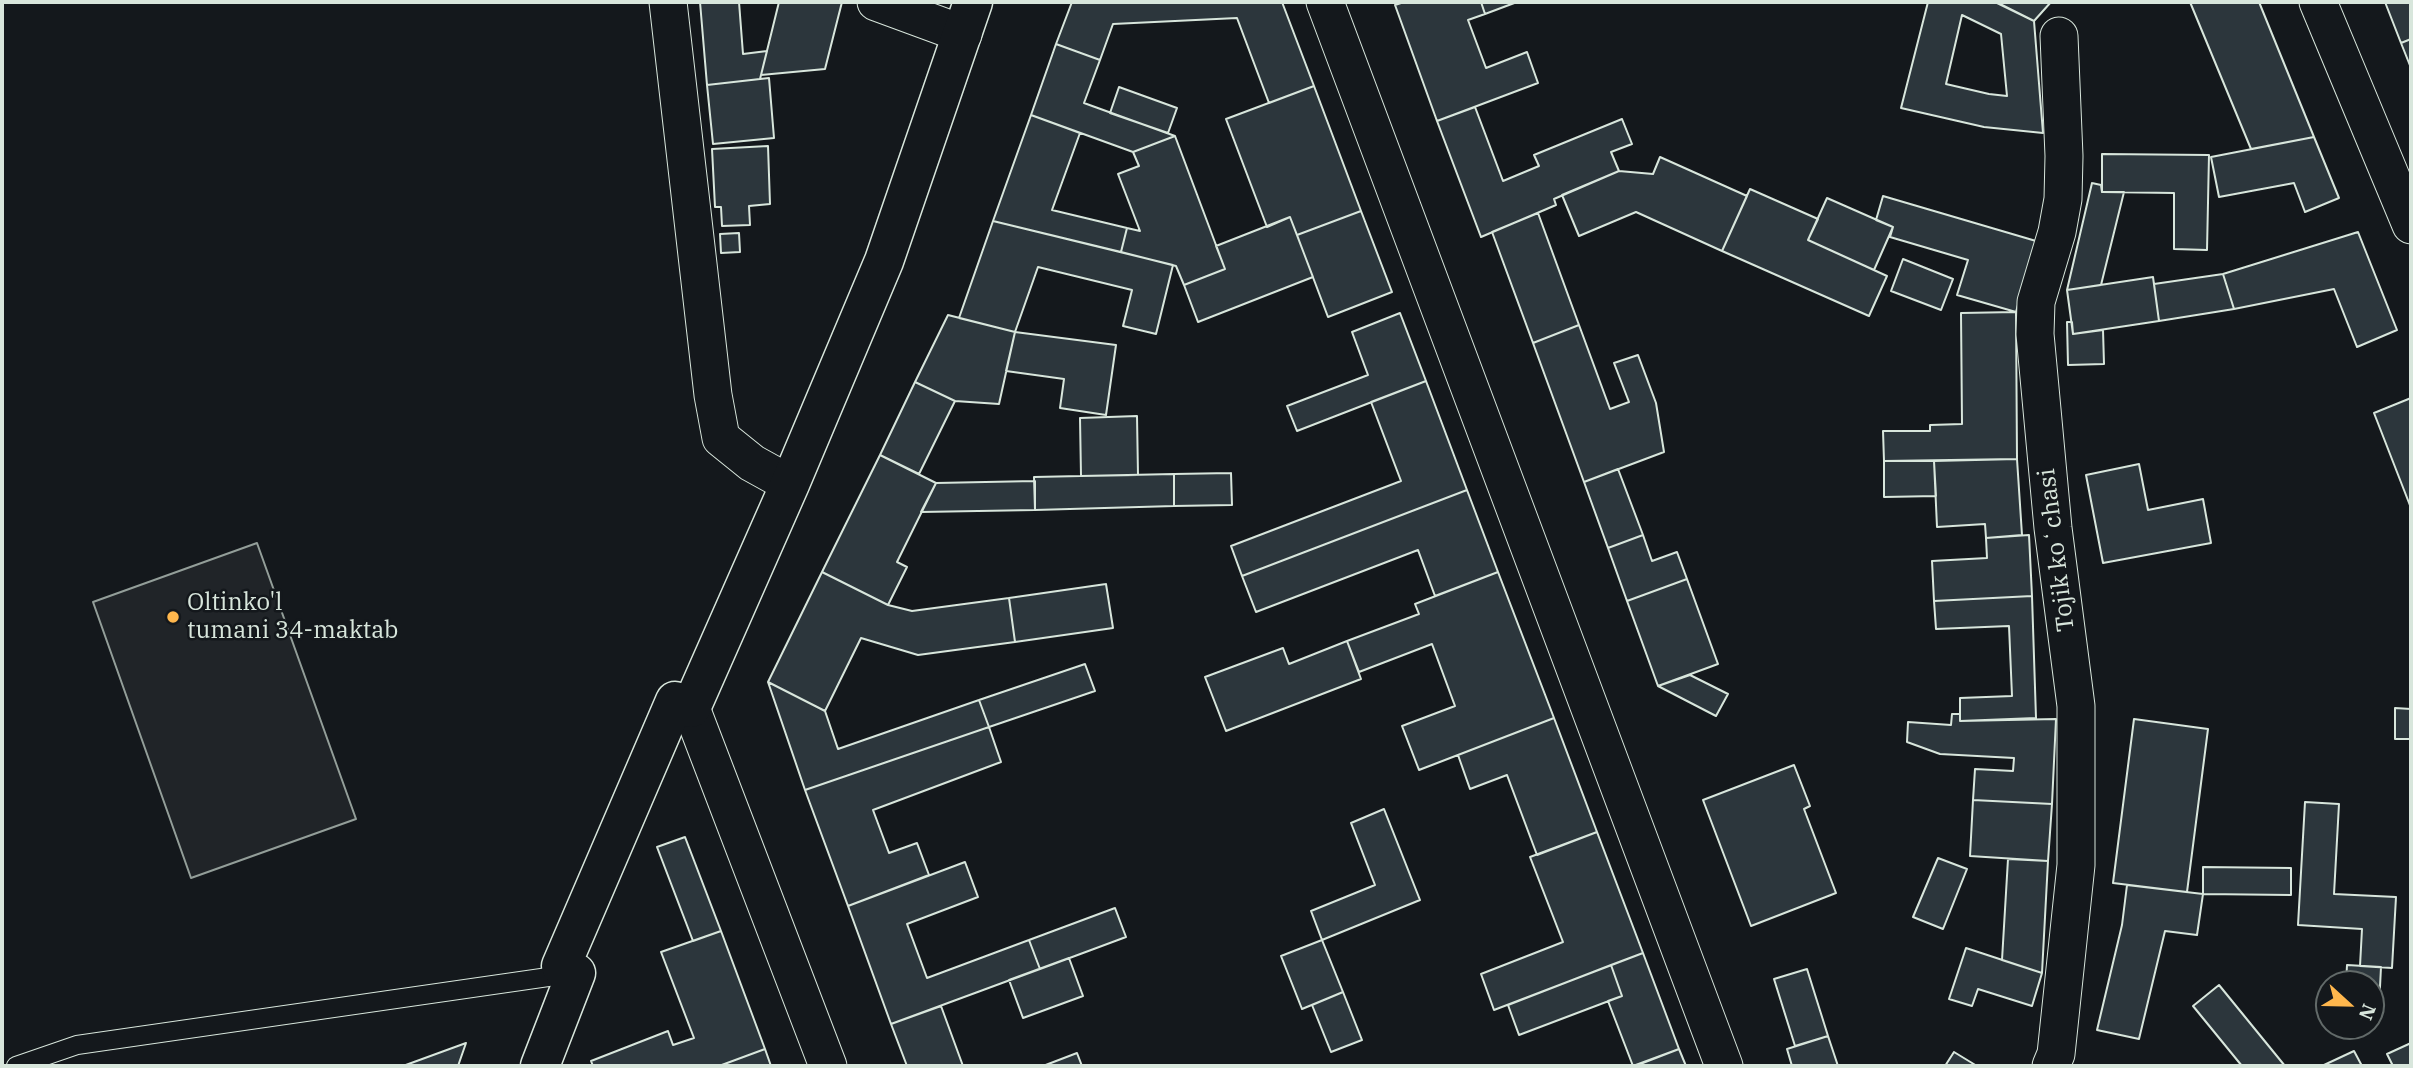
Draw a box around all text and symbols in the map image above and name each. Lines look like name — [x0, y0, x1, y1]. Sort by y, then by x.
street label: Tojik koʻchasi — [2033, 467, 2081, 633]
place label: Oltinko'l tumani 34-maktab — [187, 589, 398, 645]
marker: Oltinko'l tumani 34-maktab — [165, 609, 181, 625]
north arrow — [2315, 970, 2385, 1040]
text: N — [2354, 1001, 2382, 1024]

